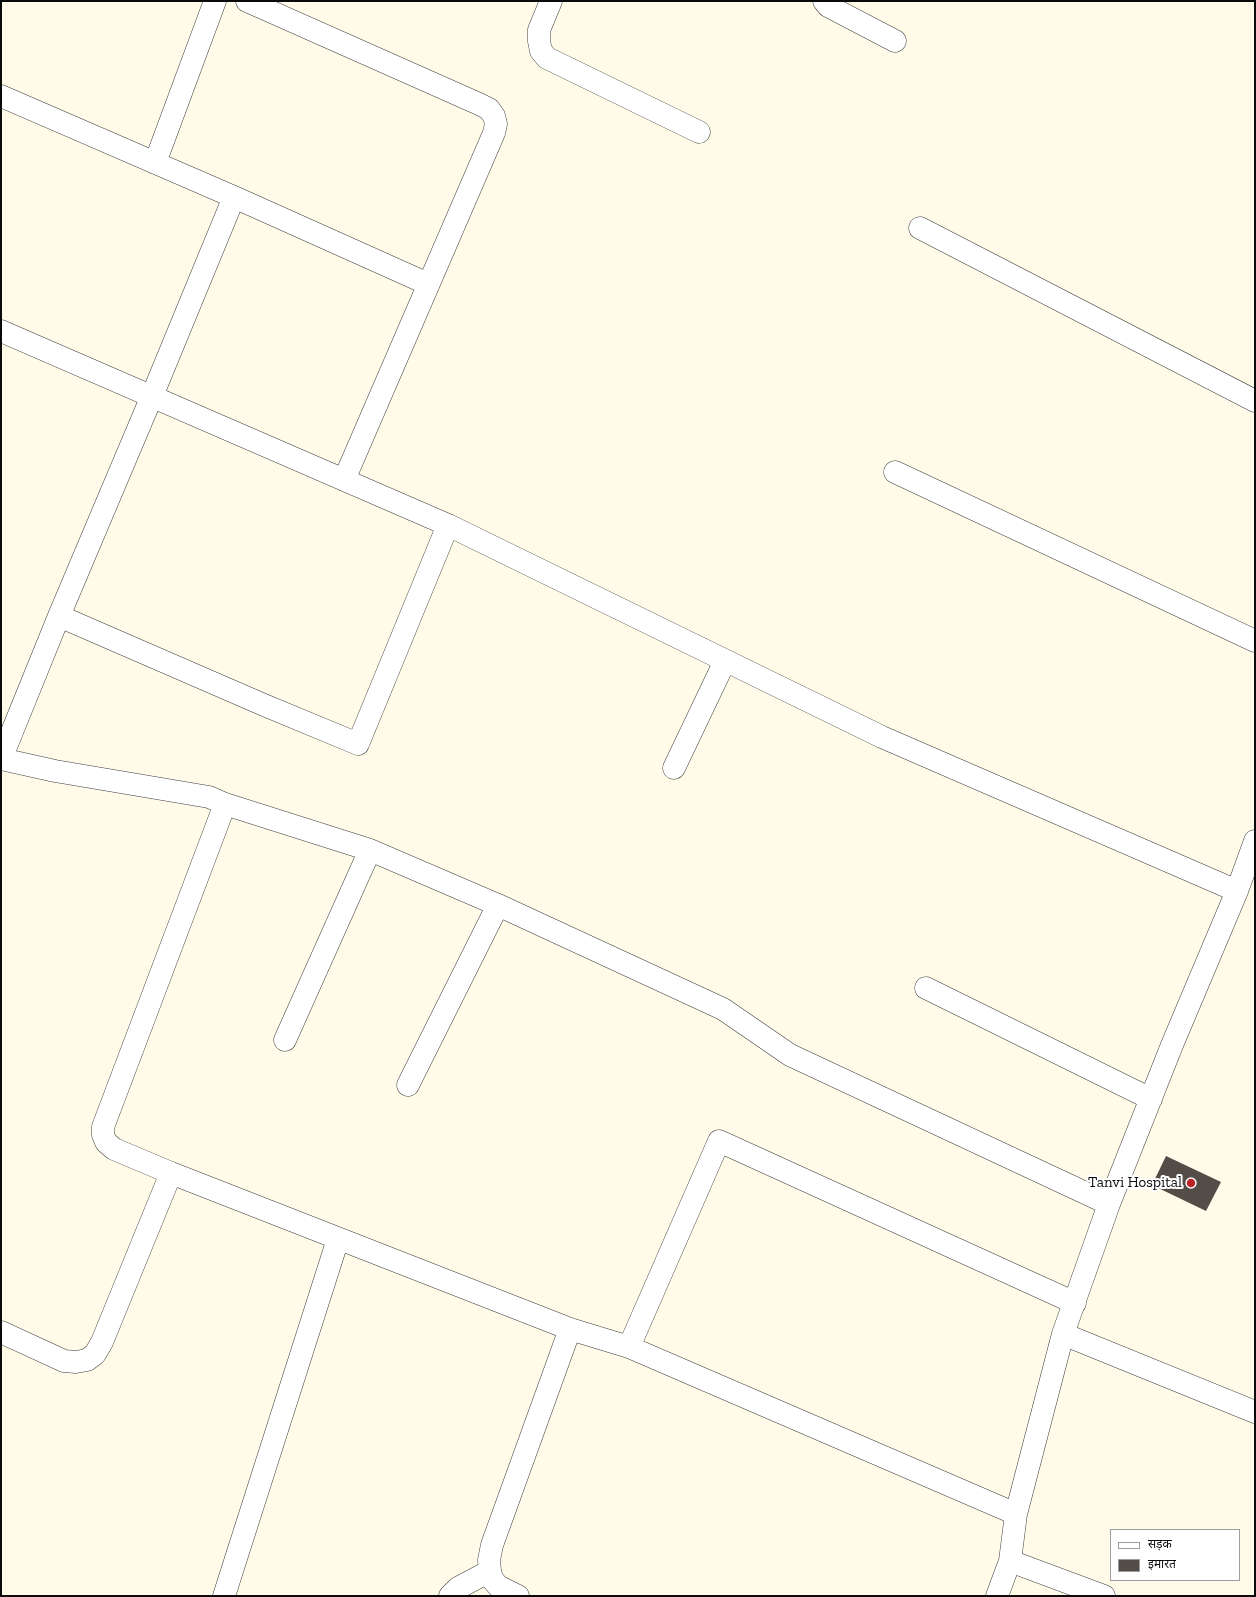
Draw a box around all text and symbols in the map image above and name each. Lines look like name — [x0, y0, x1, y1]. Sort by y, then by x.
place label: Tanvi Hospital — [1088, 1174, 1182, 1192]
marker: Tanvi Hospital — [1185, 1177, 1197, 1189]
legend — [1110, 1529, 1240, 1581]
text: सड़क — [1148, 1537, 1172, 1551]
text: इमारत — [1148, 1557, 1176, 1571]

